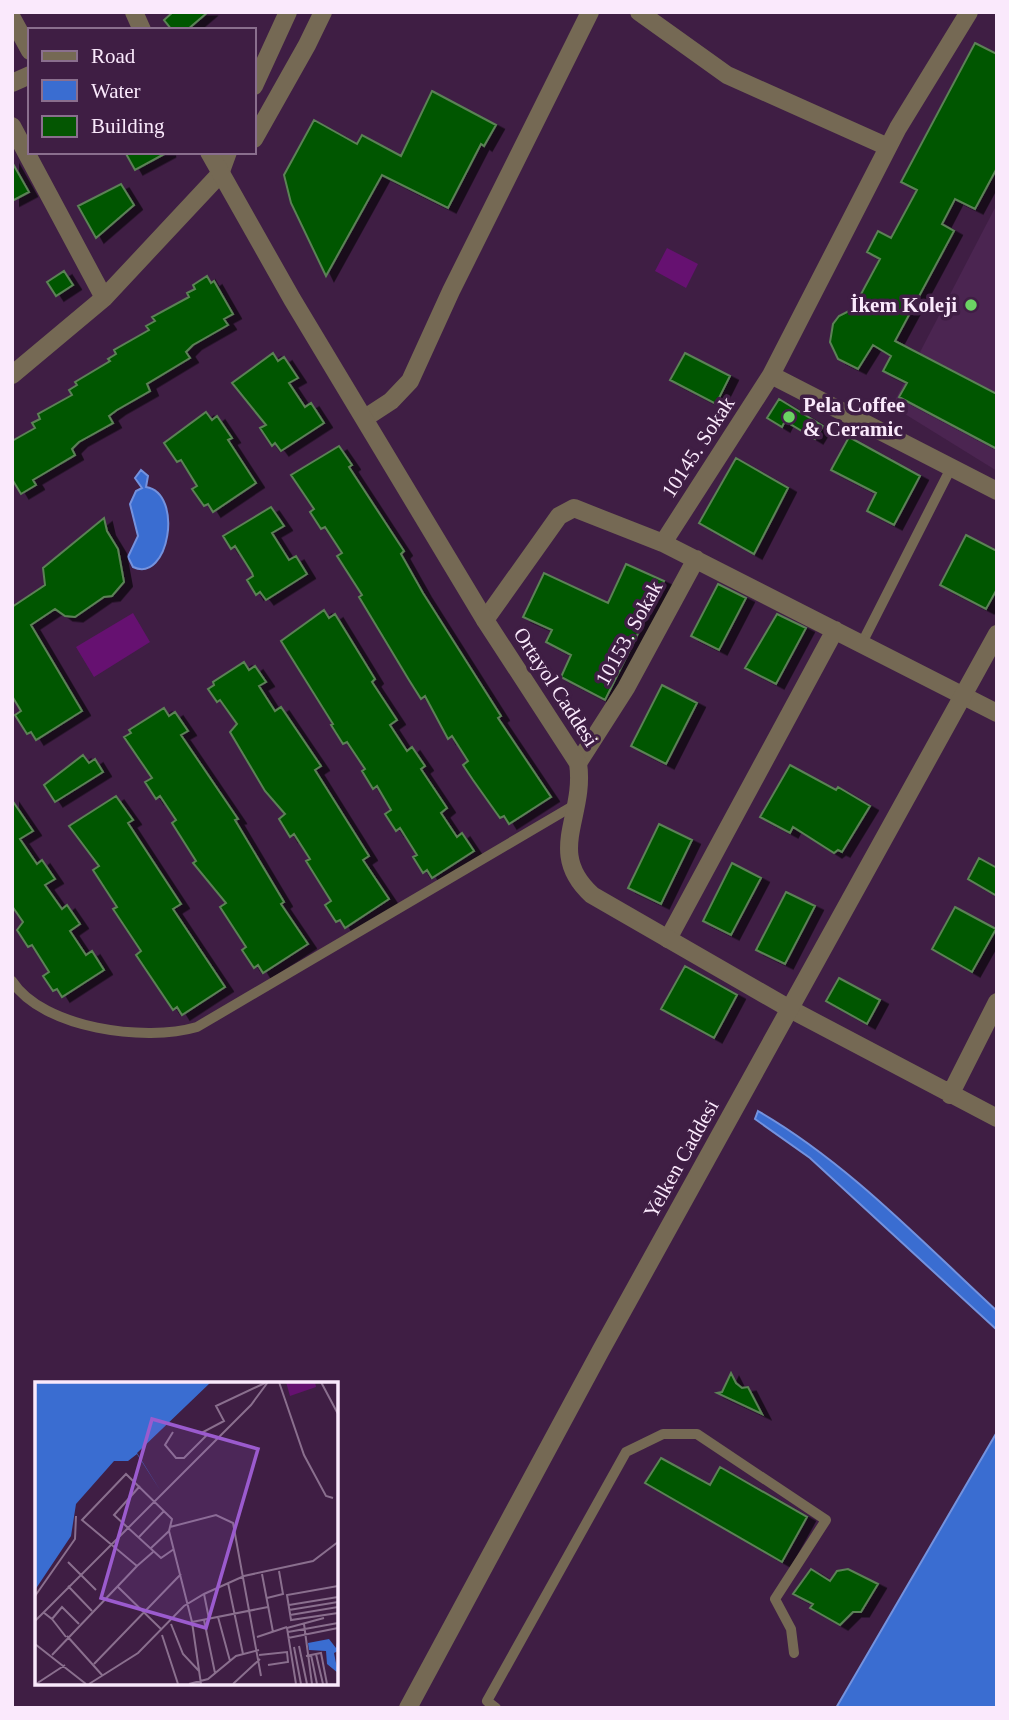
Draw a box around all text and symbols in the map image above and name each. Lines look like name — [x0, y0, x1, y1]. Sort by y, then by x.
legend — [28, 28, 256, 154]
text: Road — [91, 44, 136, 68]
text: Water — [91, 79, 141, 103]
text: Building — [91, 114, 165, 138]
place label: İkem Koleji — [850, 293, 957, 317]
marker: İkem Koleji — [963, 297, 979, 313]
street label: 10145. Sokak — [656, 392, 740, 502]
place label: Pela Coffee & Ceramic — [803, 393, 905, 441]
marker: Pela Coffee & Ceramic — [781, 409, 797, 425]
street label: 10153. Sokak — [591, 576, 668, 689]
street label: Ortayol Caddesi — [509, 623, 603, 751]
street label: Yelken Caddesi — [639, 1096, 723, 1222]
inset map — [35, 1382, 338, 1685]

